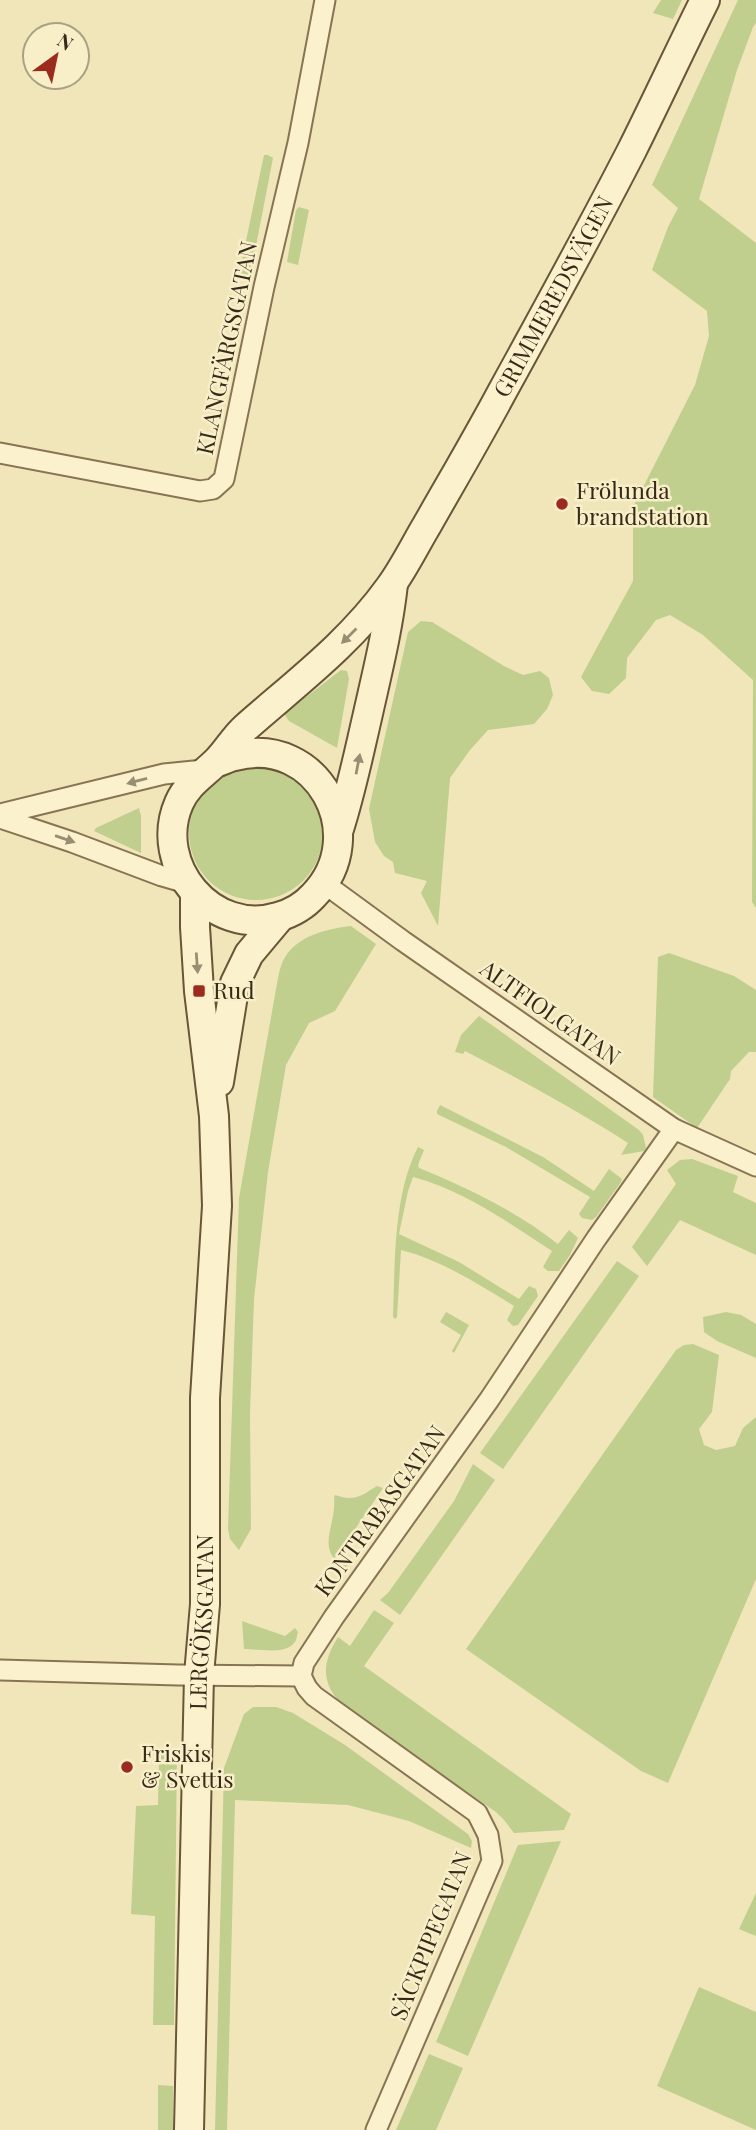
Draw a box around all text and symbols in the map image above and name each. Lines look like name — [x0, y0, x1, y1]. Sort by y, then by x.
north arrow — [21, 21, 91, 91]
text: N — [53, 26, 79, 56]
street label: GRIMMEREDSVÄGEN — [485, 190, 619, 402]
street label: KLANGFÄRGSGATAN — [188, 238, 263, 457]
place label: Frölunda brandstation — [576, 474, 709, 531]
marker: Frölunda brandstation — [554, 496, 570, 512]
one-way arrow — [340, 627, 357, 644]
one-way arrow — [352, 753, 363, 775]
one-way arrow — [126, 776, 148, 787]
one-way arrow — [54, 834, 75, 845]
street label: ALTFIOLGATAN — [474, 951, 627, 1072]
one-way arrow — [192, 952, 203, 974]
place label: Rud — [213, 974, 255, 1005]
marker: Rud — [191, 983, 207, 999]
street label: KONTRABASGATAN — [306, 1418, 451, 1602]
street label: LERGÖKSGATAN — [181, 1534, 219, 1710]
place label: Friskis & Svettis — [141, 1737, 233, 1794]
marker: Friskis & Svettis — [119, 1759, 135, 1775]
street label: SÄCKPIPEGATAN — [382, 1847, 478, 2024]

